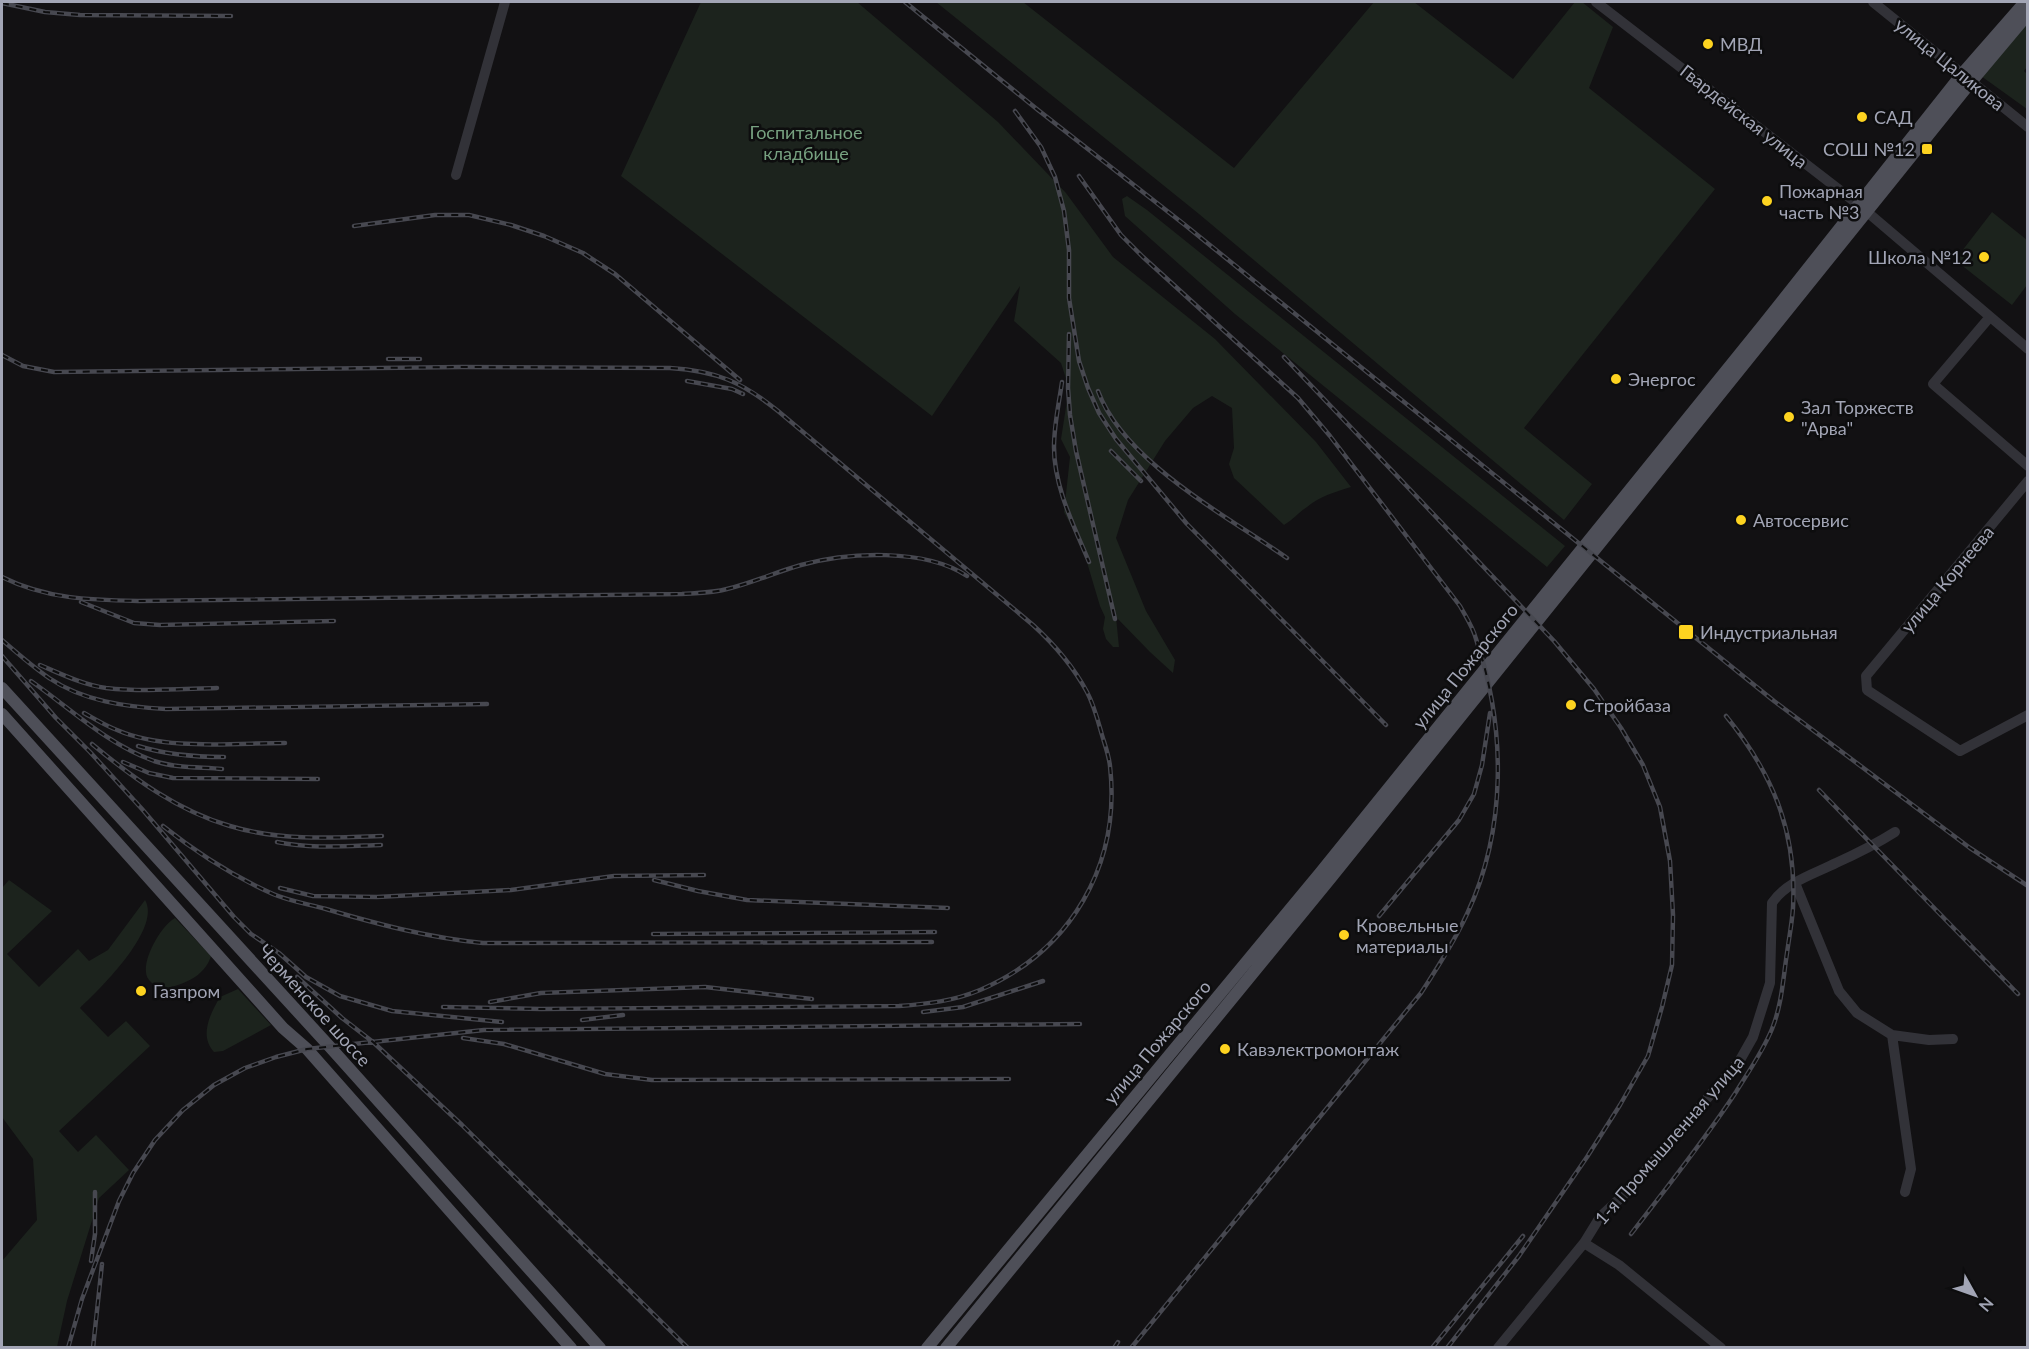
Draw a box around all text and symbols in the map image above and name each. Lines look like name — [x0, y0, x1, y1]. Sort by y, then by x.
street label: улица Цаликова — [1891, 13, 2009, 115]
place label: МВД — [1720, 33, 1762, 55]
marker: МВД — [1701, 37, 1715, 51]
street label: Гвардейская улица — [1676, 59, 1812, 173]
place label: САД — [1874, 106, 1913, 128]
marker: САД — [1855, 110, 1869, 124]
park label: Госпитальное кладбище — [750, 121, 862, 164]
place label: СОШ №12 — [1823, 138, 1915, 160]
marker: СОШ №12 — [1920, 142, 1934, 156]
place label: Пожарная часть №3 — [1779, 180, 1863, 223]
marker: Пожарная часть №3 — [1760, 194, 1774, 208]
place label: Школа №12 — [1868, 246, 1972, 268]
marker: Школа №12 — [1977, 250, 1991, 264]
place label: Энергос — [1628, 368, 1696, 390]
marker: Энергос — [1609, 372, 1623, 386]
place label: Зал Торжеств "Арва" — [1801, 396, 1914, 439]
marker: Зал Торжеств "Арва" — [1782, 410, 1796, 424]
place label: Автосервис — [1753, 509, 1849, 531]
marker: Автосервис — [1734, 513, 1748, 527]
street label: улица Корнеева — [1896, 521, 1998, 637]
street label: улица Пожарского — [1408, 599, 1522, 733]
place label: Индустриальная — [1700, 621, 1838, 643]
marker: Индустриальная — [1677, 623, 1695, 641]
place label: Стройбаза — [1583, 694, 1671, 716]
marker: Стройбаза — [1564, 698, 1578, 712]
place label: Кровельные материалы — [1356, 914, 1458, 957]
marker: Кровельные материалы — [1337, 928, 1351, 942]
street label: Черменское шоссе — [254, 939, 376, 1071]
street label: улица Пожарского — [1099, 976, 1215, 1108]
place label: Газпром — [153, 980, 220, 1002]
marker: Газпром — [134, 984, 148, 998]
place label: Кавэлектромонтаж — [1237, 1038, 1399, 1060]
marker: Кавэлектромонтаж — [1218, 1042, 1232, 1056]
street label: 1-я Промышленная улица — [1590, 1051, 1748, 1229]
north arrow — [1945, 1265, 2005, 1325]
text: N — [1976, 1294, 1998, 1316]

